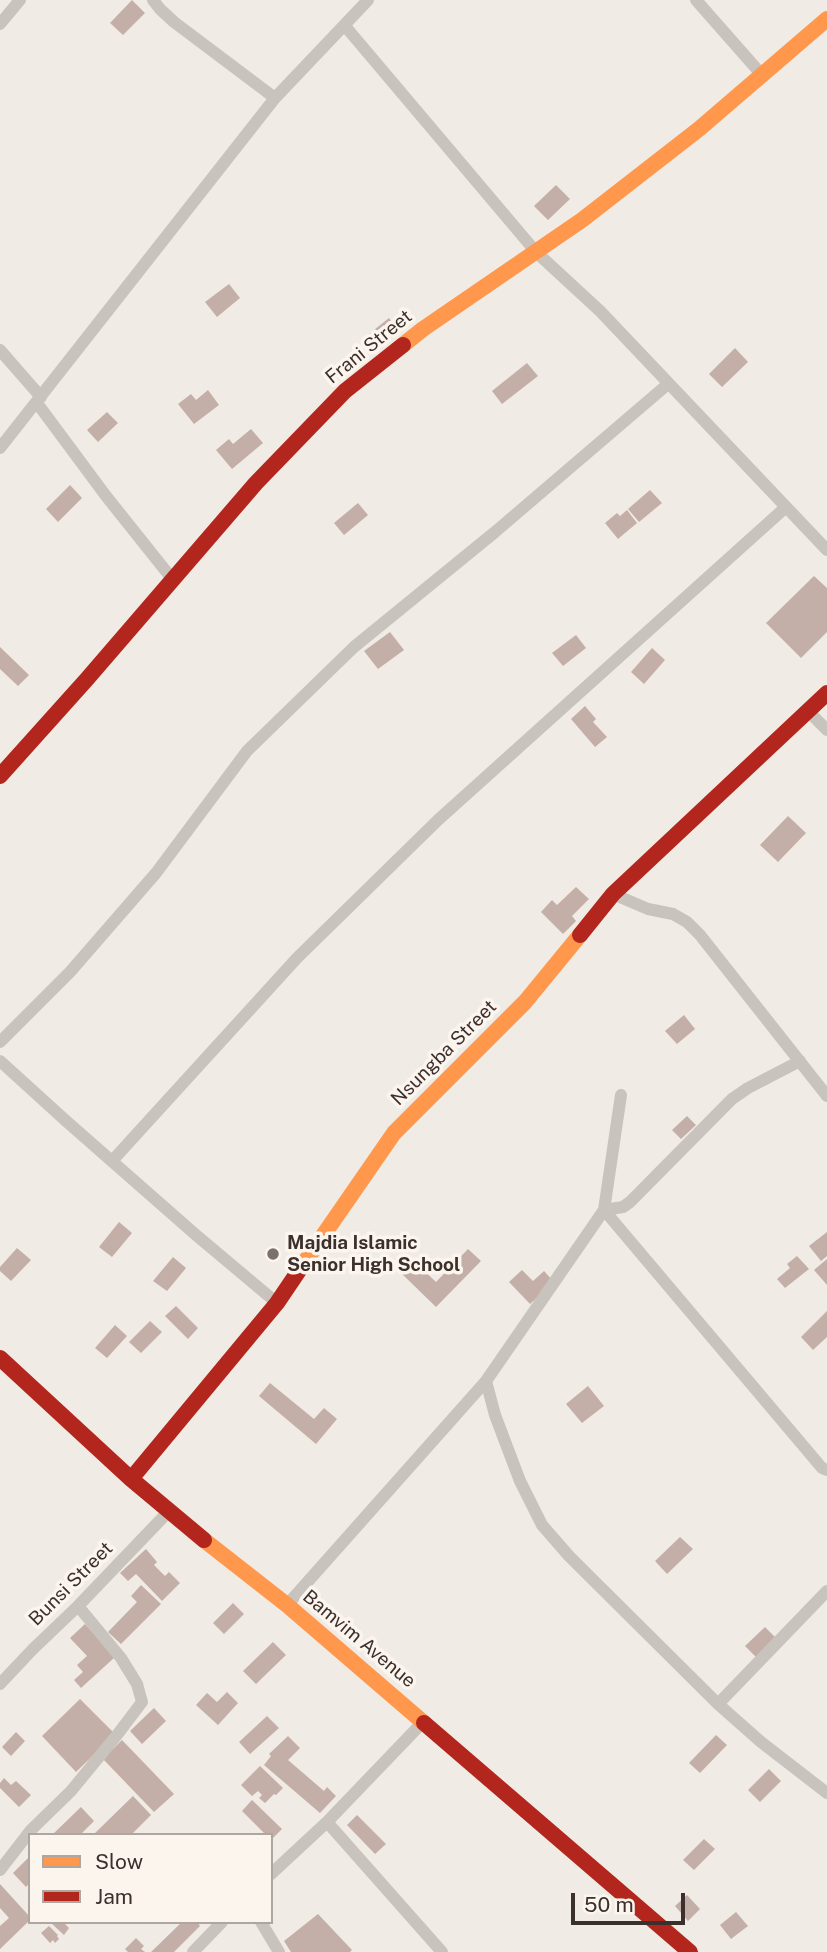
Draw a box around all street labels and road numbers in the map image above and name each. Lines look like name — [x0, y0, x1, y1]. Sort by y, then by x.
street label: Frani Street — [321, 305, 417, 389]
street label: Nsungba Street — [387, 996, 501, 1110]
street label: Bunsi Street — [24, 1537, 118, 1631]
street label: Bamvim Avenue — [298, 1585, 420, 1693]

